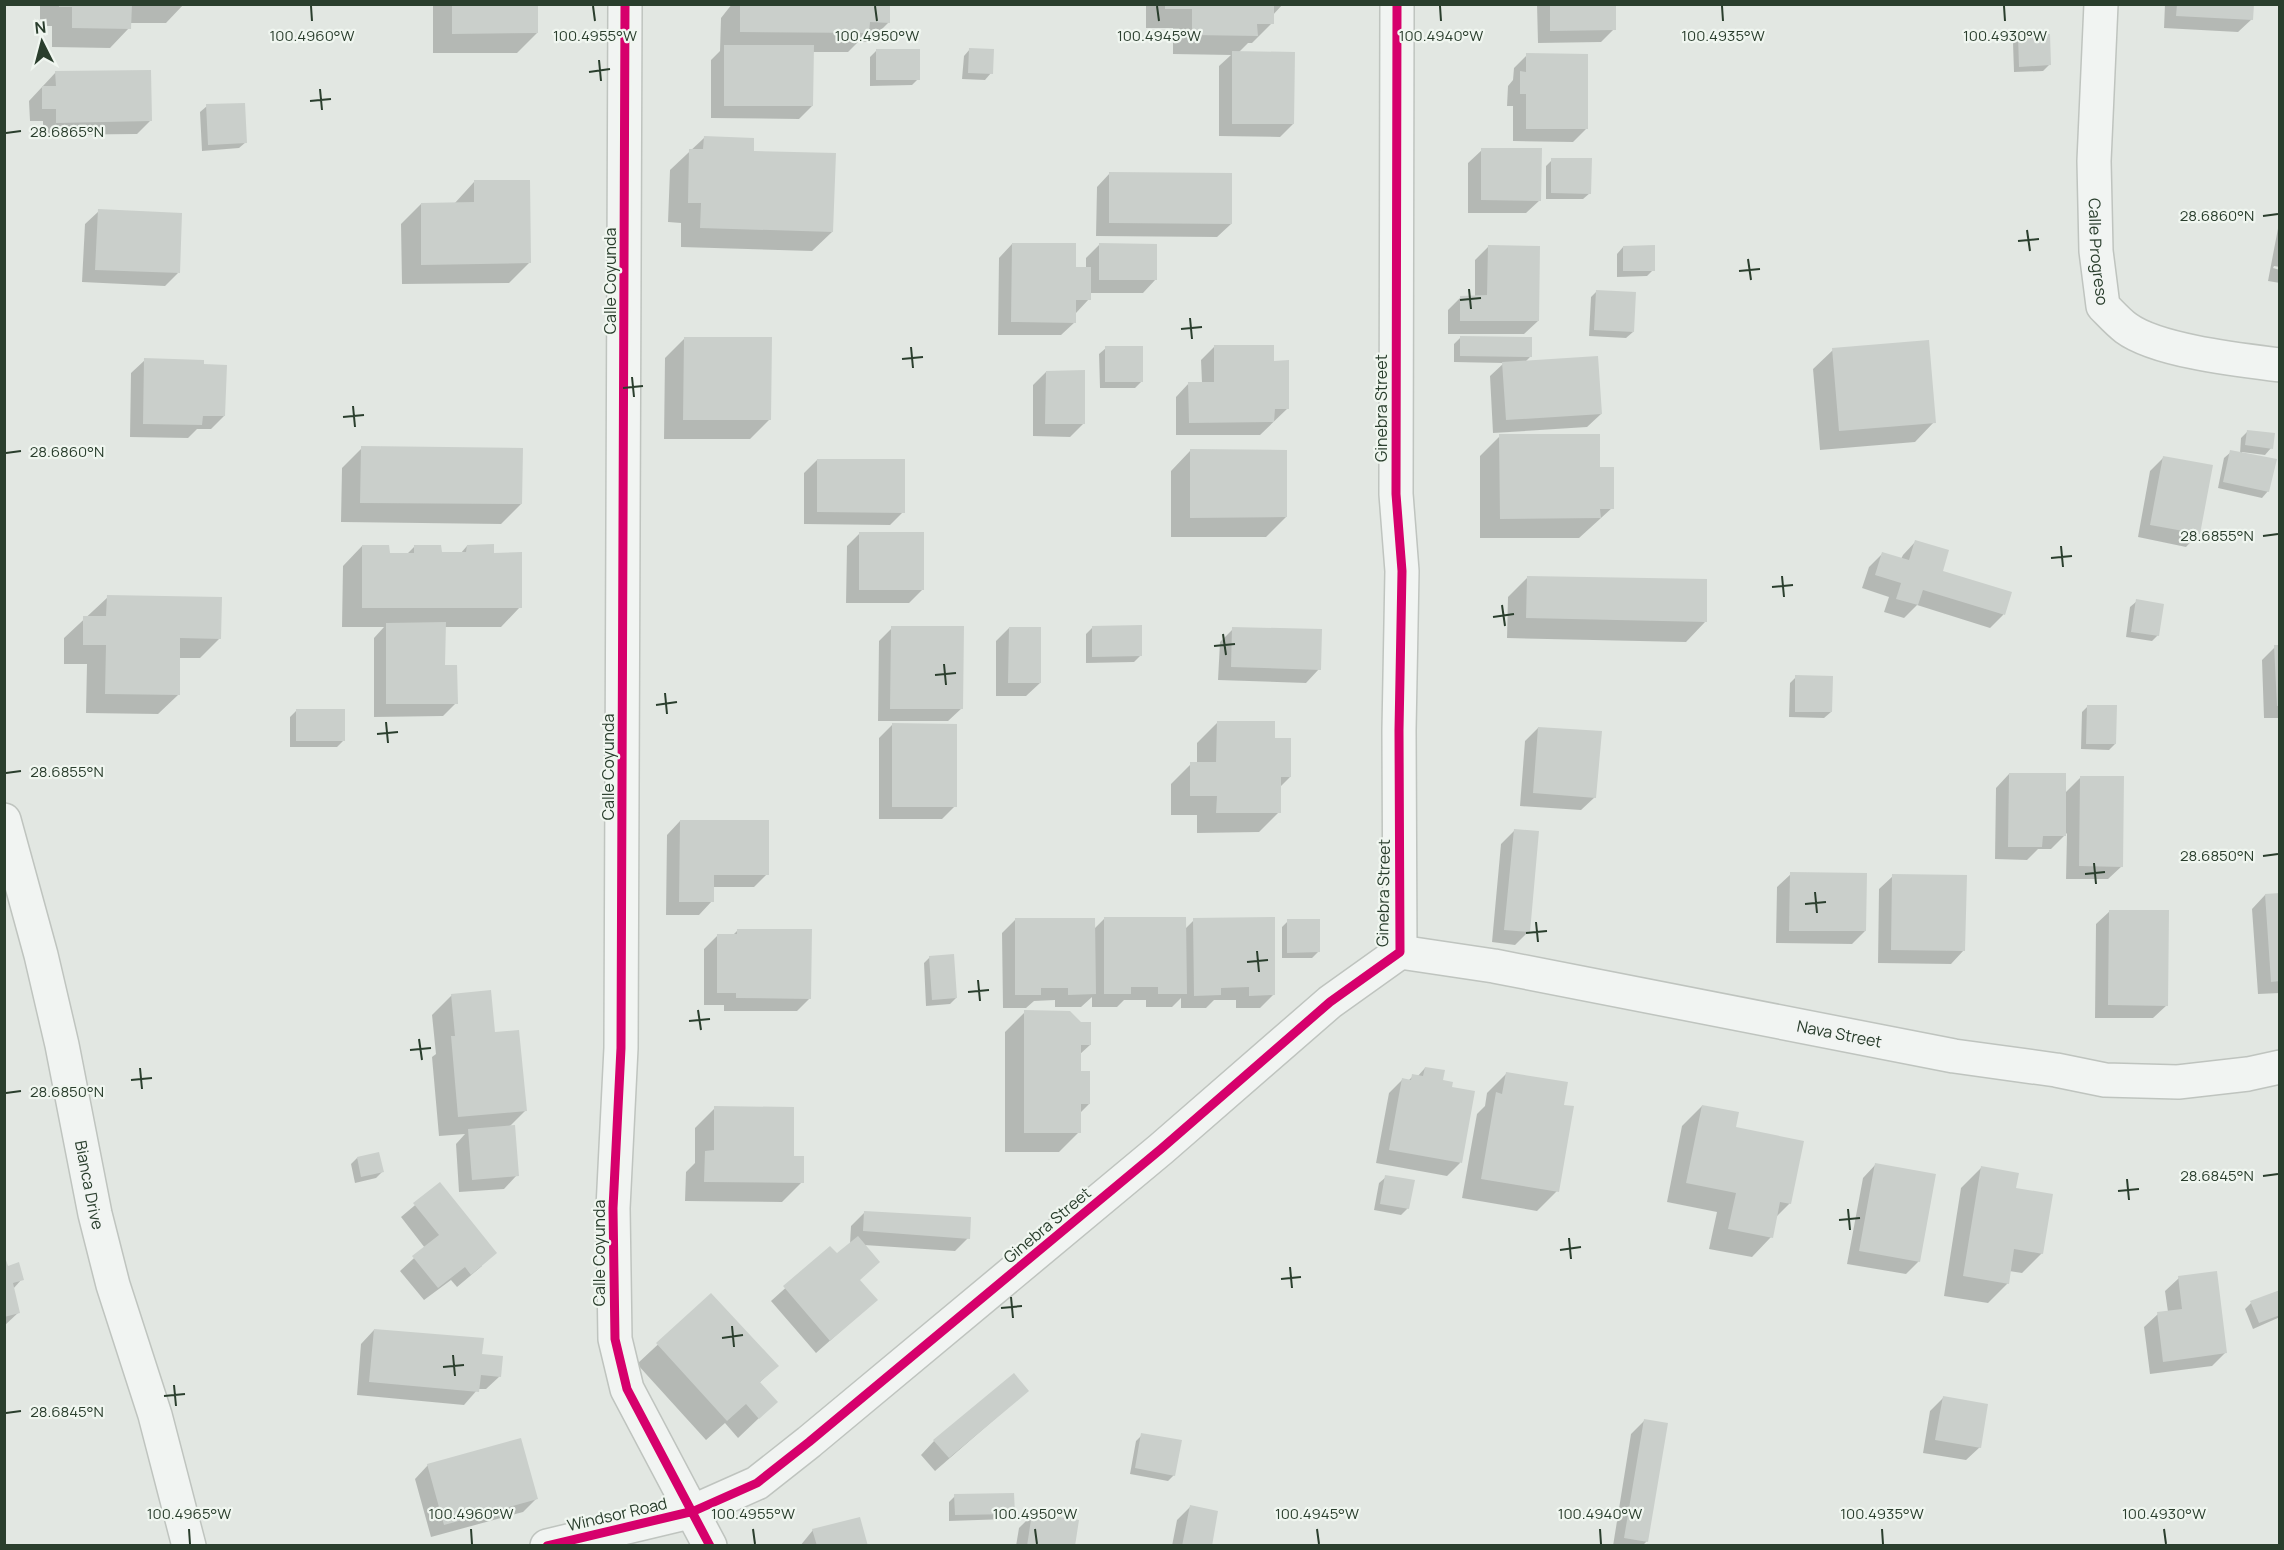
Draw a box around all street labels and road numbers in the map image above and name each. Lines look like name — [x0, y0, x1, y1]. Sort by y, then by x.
street label: Calle Progreso — [2084, 198, 2114, 307]
street label: Calle Coyunda — [599, 228, 621, 334]
street label: Ginebra Street — [1370, 354, 1392, 462]
street label: Calle Coyunda — [597, 714, 619, 820]
street label: Ginebra Street — [1371, 839, 1395, 947]
street label: Nava Street — [1795, 1014, 1884, 1053]
street label: Bianca Drive — [70, 1139, 109, 1232]
street label: Ginebra Street — [999, 1182, 1095, 1268]
street label: Calle Coyunda — [588, 1200, 610, 1306]
street label: Windsor Road — [565, 1492, 669, 1536]

